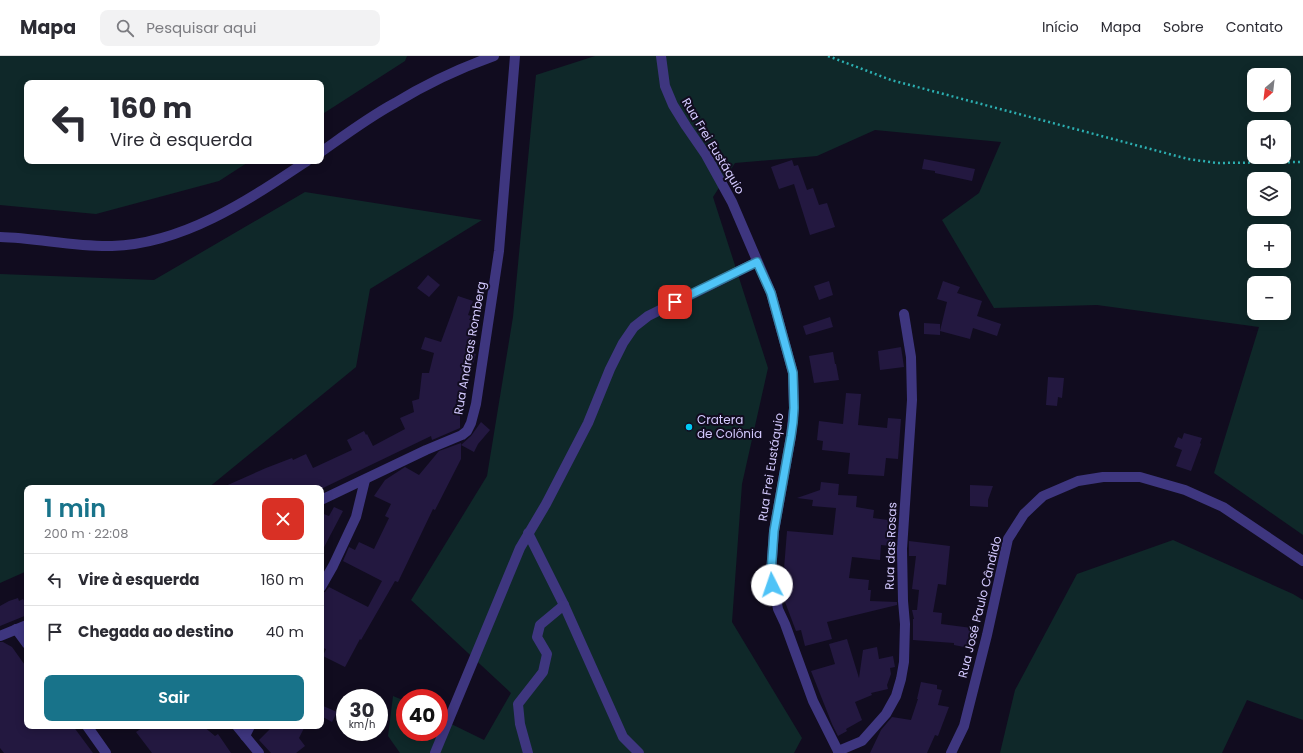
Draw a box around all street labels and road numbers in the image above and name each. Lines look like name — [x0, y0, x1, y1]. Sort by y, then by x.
street label: Rua Frei Eustáquio — [678, 94, 749, 197]
street label: Rua Andreas Romberg — [449, 280, 490, 416]
street label: Rua Frei Eustáquio — [754, 411, 788, 522]
street label: Rua das Rosas — [880, 502, 901, 590]
street label: Rua José Paulo Cândido — [954, 534, 1005, 680]

